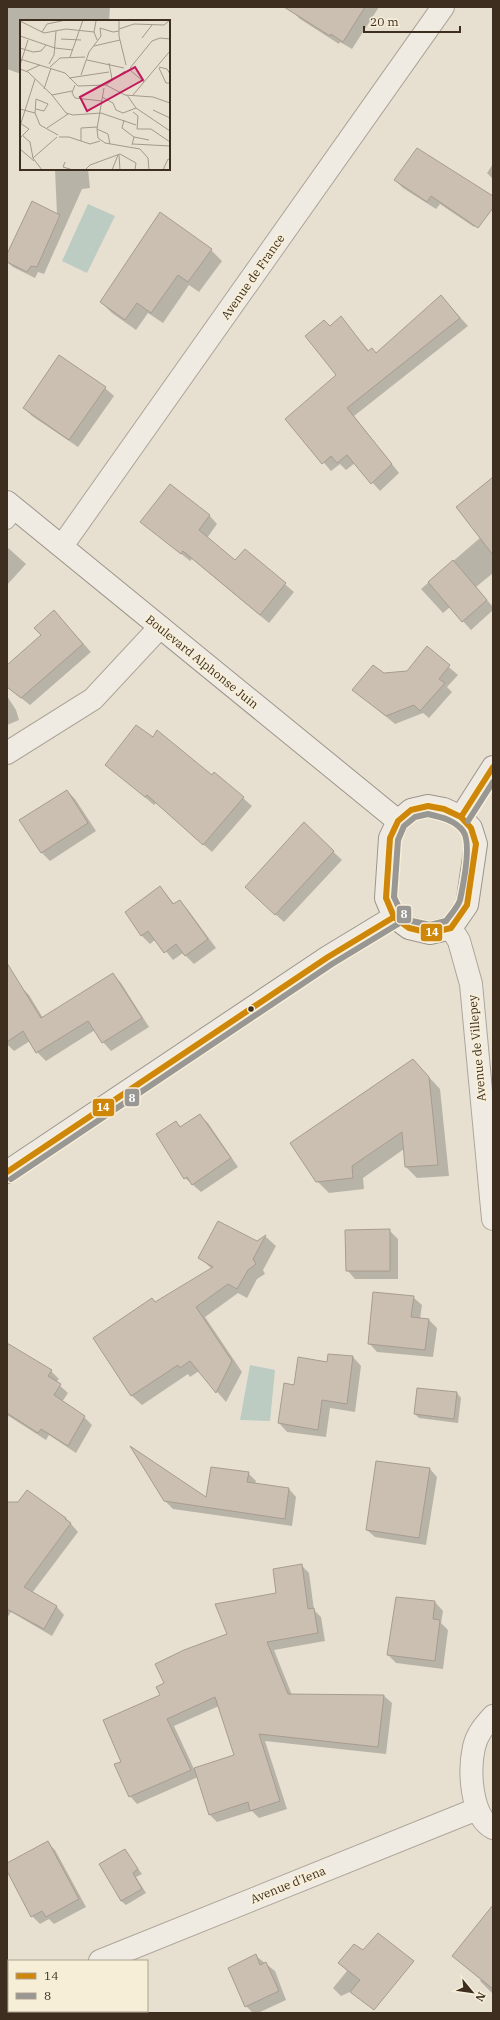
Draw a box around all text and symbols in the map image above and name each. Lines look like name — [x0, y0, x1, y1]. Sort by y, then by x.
scale bar — [364, 8, 460, 34]
text: 20 m — [370, 14, 399, 29]
inset map — [20, 20, 170, 170]
street label: Avenue de France — [218, 231, 288, 322]
street label: Boulevard Alphonse Juin — [143, 611, 262, 712]
line badge: 8 — [396, 905, 412, 924]
text: 8 — [401, 907, 408, 921]
line badge: 14 — [420, 923, 443, 942]
text: 14 — [425, 925, 439, 939]
street label: Avenue de Villepey — [464, 994, 489, 1102]
unlabelled marker — [246, 1004, 256, 1014]
line badge: 8 — [124, 1088, 140, 1107]
text: 8 — [129, 1091, 136, 1105]
line badge: 14 — [92, 1098, 115, 1117]
text: 14 — [96, 1100, 110, 1114]
street label: Avenue d'Iena — [248, 1862, 328, 1906]
legend — [8, 1960, 148, 2012]
text: 14 — [44, 1968, 58, 1983]
north arrow — [452, 1972, 492, 2012]
text: 8 — [44, 1988, 51, 2003]
text: N — [472, 1990, 489, 2004]

